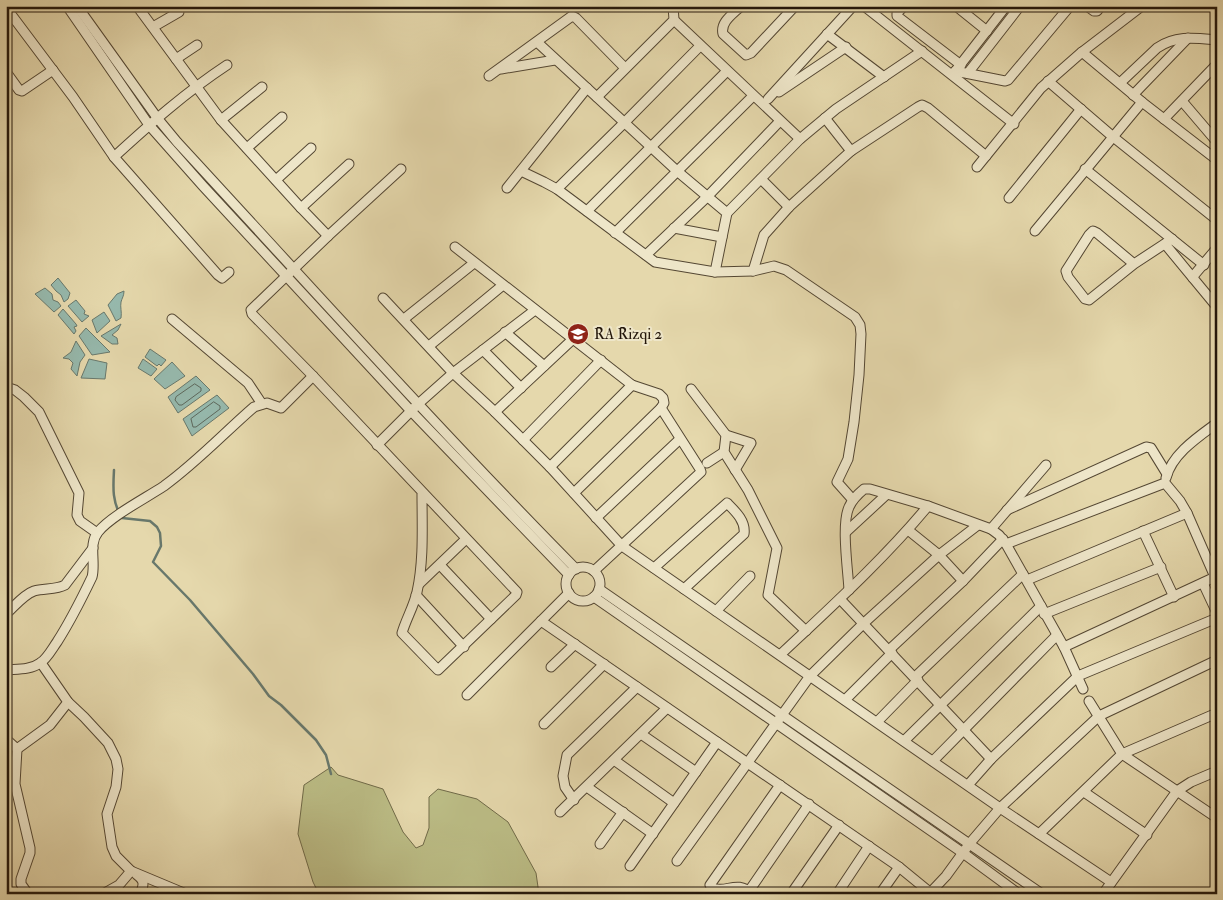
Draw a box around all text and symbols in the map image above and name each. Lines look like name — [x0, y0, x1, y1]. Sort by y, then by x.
school or university icon: RA Rizqi 2 — [566, 322, 590, 346]
place label: RA Rizqi 2 — [594, 325, 662, 344]

